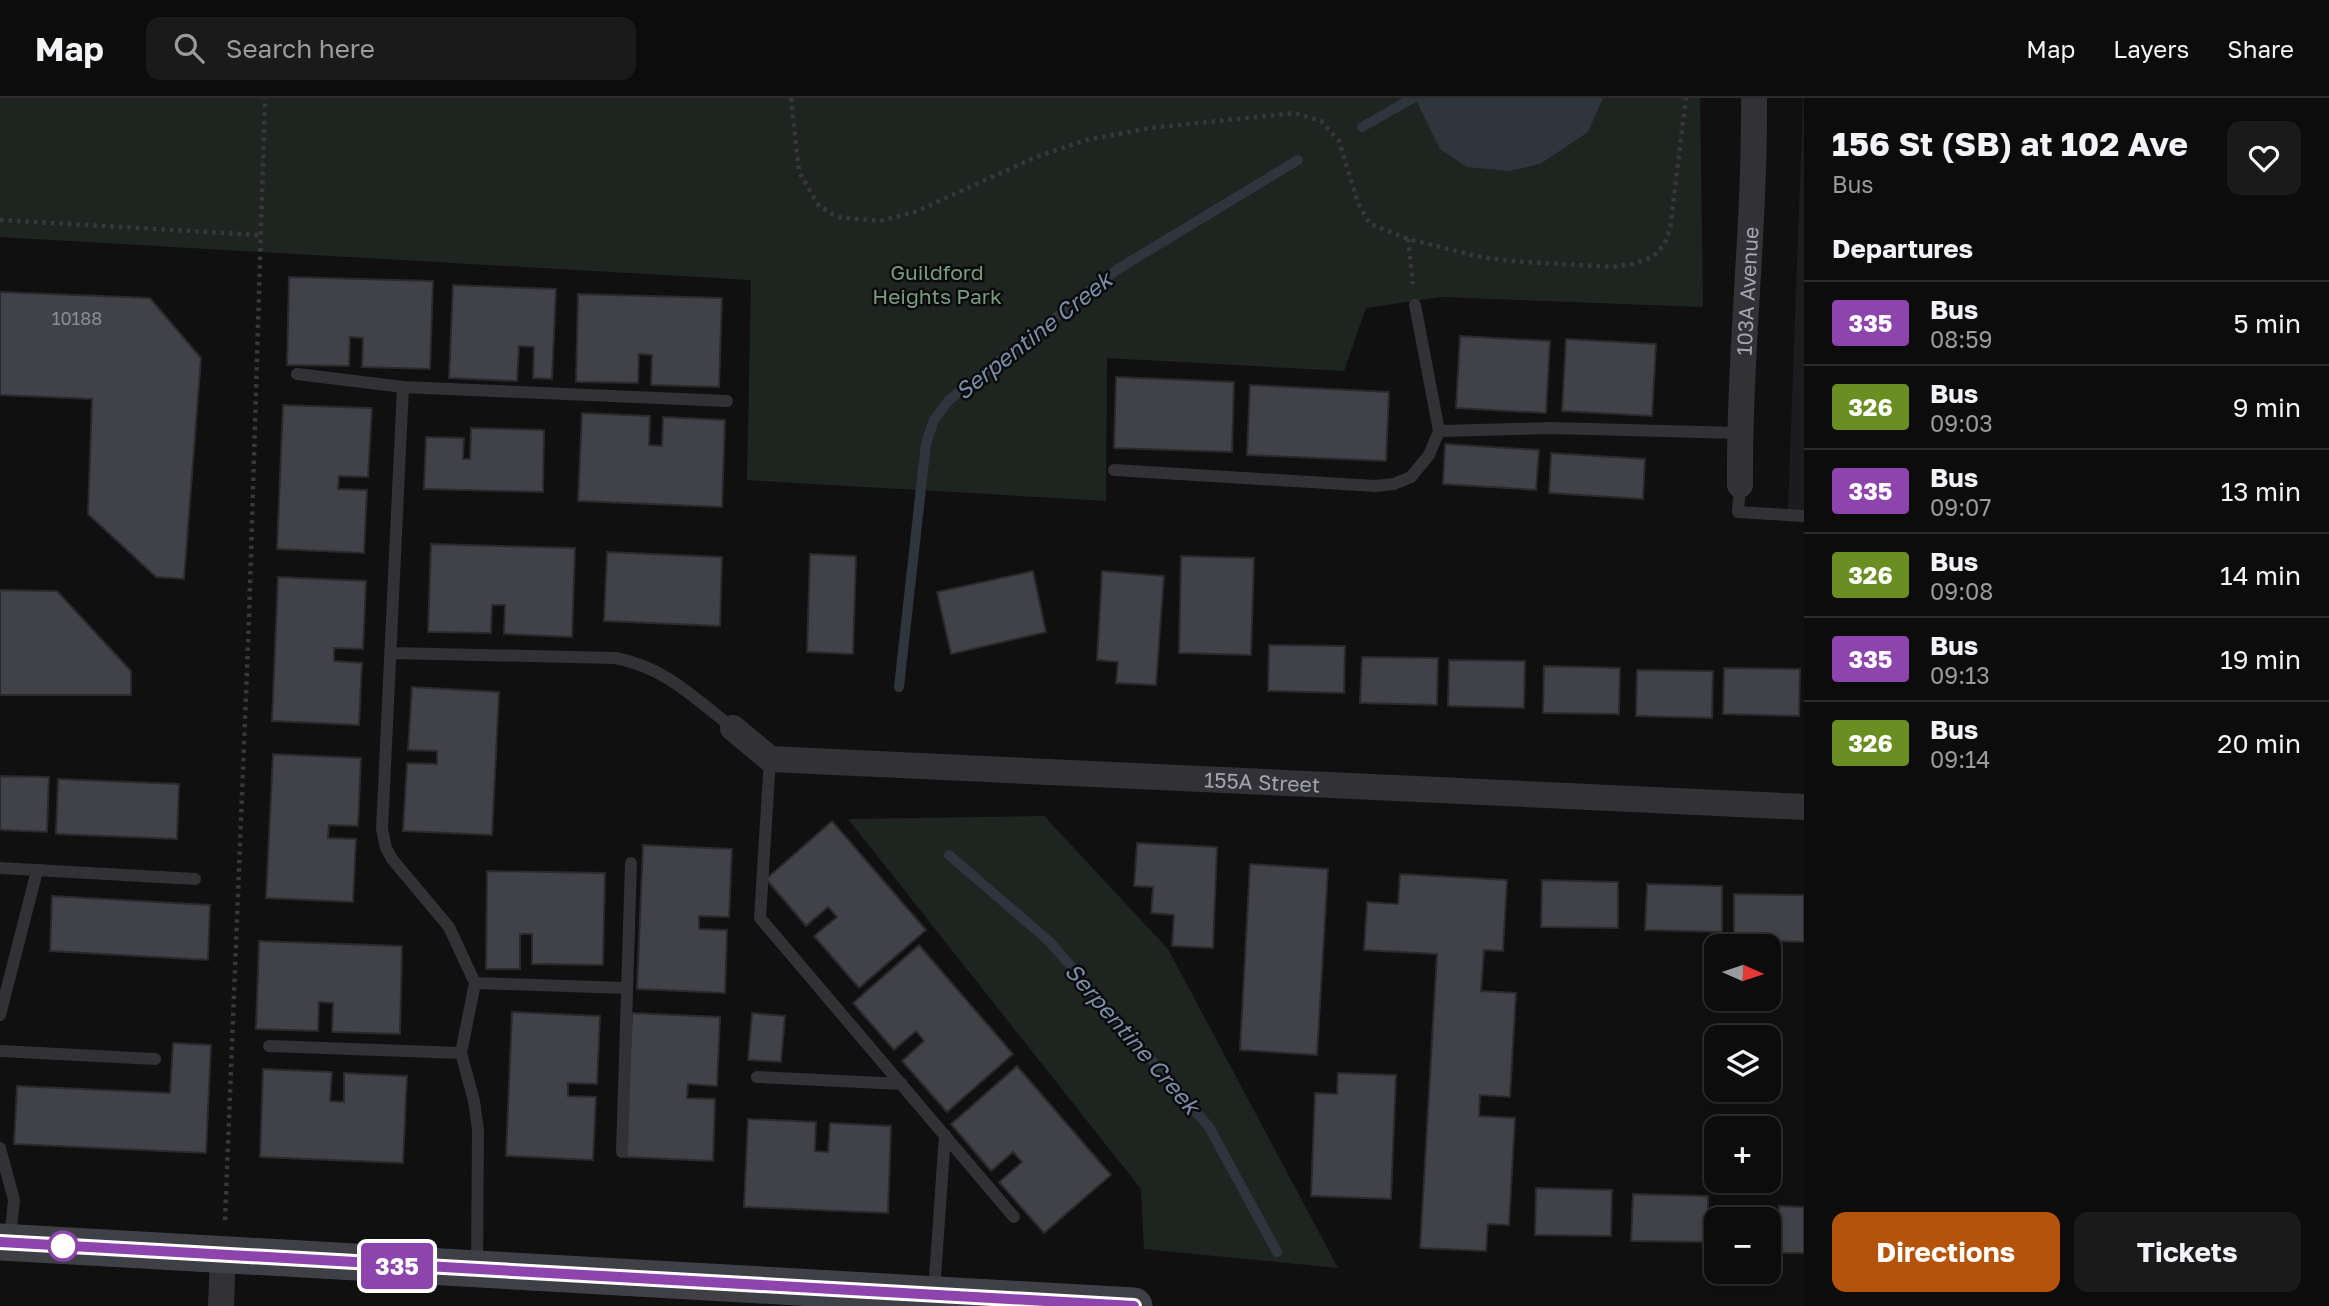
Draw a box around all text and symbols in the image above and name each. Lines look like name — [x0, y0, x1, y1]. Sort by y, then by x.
search box — [146, 17, 636, 80]
text: Map — [35, 29, 104, 68]
icon: search — [170, 29, 208, 67]
text: Search here — [226, 33, 375, 64]
text: Map — [2026, 34, 2075, 63]
text: Layers — [2113, 34, 2189, 63]
text: Share — [2227, 34, 2294, 63]
button: heart — [2227, 121, 2301, 195]
text: 156 St (SB) at 102 Ave — [1832, 124, 2188, 163]
text: Bus — [1832, 170, 1874, 198]
street label: 103A Avenue — [1730, 226, 1764, 356]
text: Departures — [1832, 233, 1973, 264]
park label: Guildford Heights Park — [872, 259, 1002, 309]
water label: Serpentine Creek — [949, 264, 1118, 405]
text: Bus — [1930, 294, 1978, 325]
house number: 10188 — [52, 307, 102, 329]
text: 335 — [1849, 308, 1892, 337]
text: 5 min — [2233, 308, 2301, 339]
text: 08:59 — [1930, 325, 1992, 353]
text: Bus — [1930, 378, 1978, 409]
text: 326 — [1848, 392, 1893, 421]
text: 9 min — [2233, 392, 2301, 423]
text: 09:03 — [1930, 409, 1993, 437]
text: Bus — [1930, 462, 1978, 493]
text: 335 — [1849, 476, 1892, 505]
text: 13 min — [2221, 476, 2301, 507]
text: 09:07 — [1930, 493, 1992, 521]
text: Bus — [1930, 546, 1978, 577]
text: 326 — [1848, 560, 1893, 589]
text: 14 min — [2220, 560, 2301, 591]
text: 09:08 — [1930, 577, 1993, 605]
text: Bus — [1930, 630, 1978, 661]
text: 335 — [1849, 644, 1892, 673]
text: 19 min — [2220, 644, 2301, 675]
text: 09:13 — [1930, 661, 1990, 689]
text: Bus — [1930, 714, 1978, 745]
text: 326 — [1848, 728, 1893, 757]
text: 20 min — [2217, 728, 2301, 759]
text: 09:14 — [1930, 745, 1990, 773]
street label: 155A Street — [1204, 766, 1321, 798]
north arrow — [1704, 934, 1782, 1012]
map controls — [1704, 934, 1781, 1284]
water label: Serpentine Creek — [1060, 957, 1208, 1121]
button: layers — [1704, 1025, 1781, 1102]
button: + — [1704, 1116, 1781, 1193]
button: − — [1704, 1207, 1781, 1284]
button: Directions — [1832, 1212, 2060, 1292]
button: Tickets — [2074, 1212, 2301, 1292]
unlabelled marker — [48, 1231, 78, 1261]
line badge: 335 — [357, 1243, 437, 1289]
text: 335 — [375, 1251, 419, 1280]

